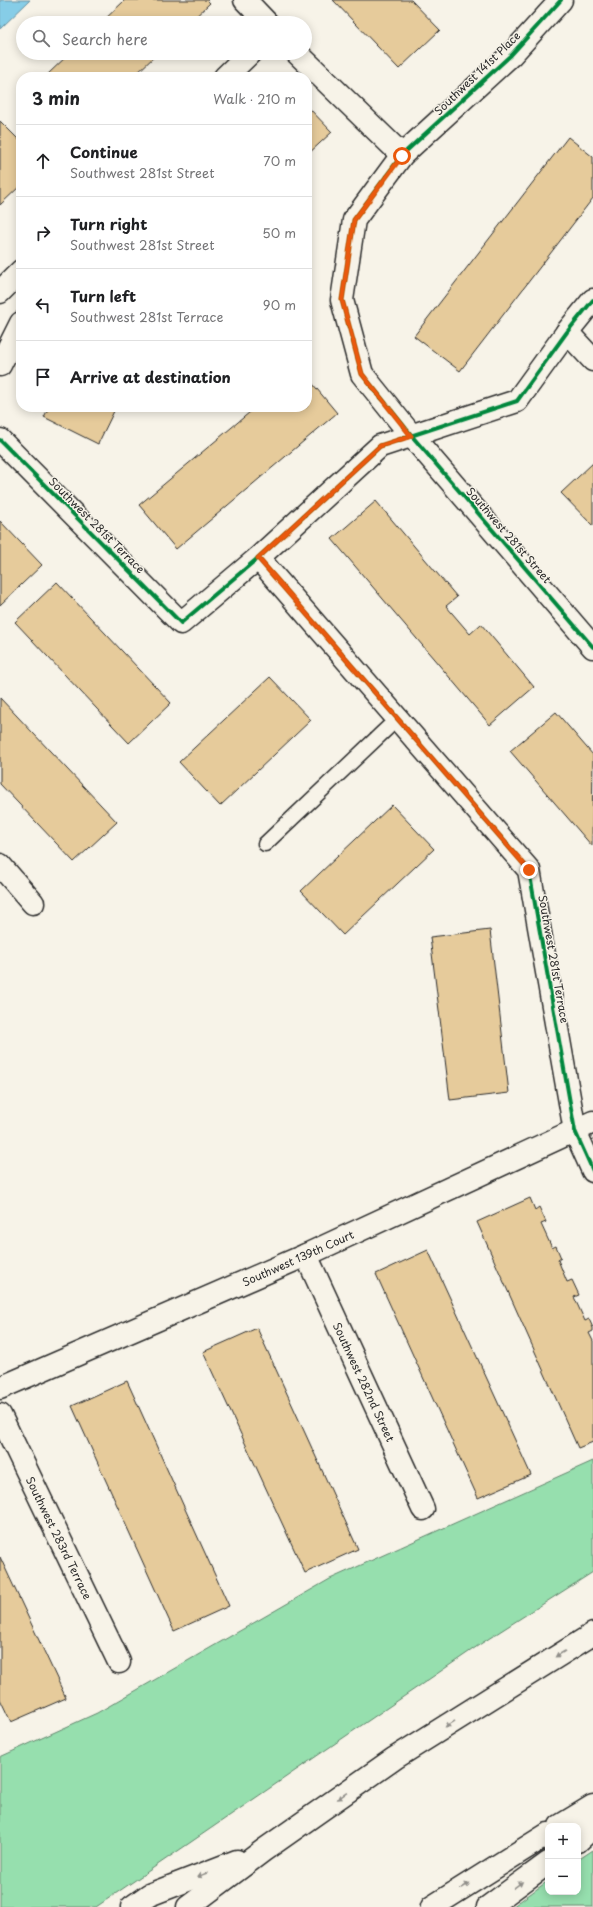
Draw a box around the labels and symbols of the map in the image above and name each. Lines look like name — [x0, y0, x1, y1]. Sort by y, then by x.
street label: Southwest 141st Place — [430, 27, 524, 119]
route start — [393, 147, 411, 165]
street label: Southwest 281st Terrace — [45, 473, 149, 577]
street label: Southwest 281st Street — [462, 483, 556, 587]
route end — [520, 861, 538, 879]
street label: Southwest 281st Terrace — [534, 894, 574, 1024]
street label: Southwest 139th Court — [239, 1226, 357, 1290]
street label: Southwest 282nd Street — [329, 1320, 399, 1445]
street label: Southwest 283rd Terrace — [22, 1474, 96, 1602]
one-way arrow — [554, 1651, 566, 1658]
one-way arrow — [444, 1720, 456, 1727]
one-way arrow — [336, 1792, 347, 1800]
one-way arrow — [195, 1872, 207, 1878]
one-way arrow — [513, 1881, 524, 1889]
one-way arrow — [460, 1882, 470, 1890]

